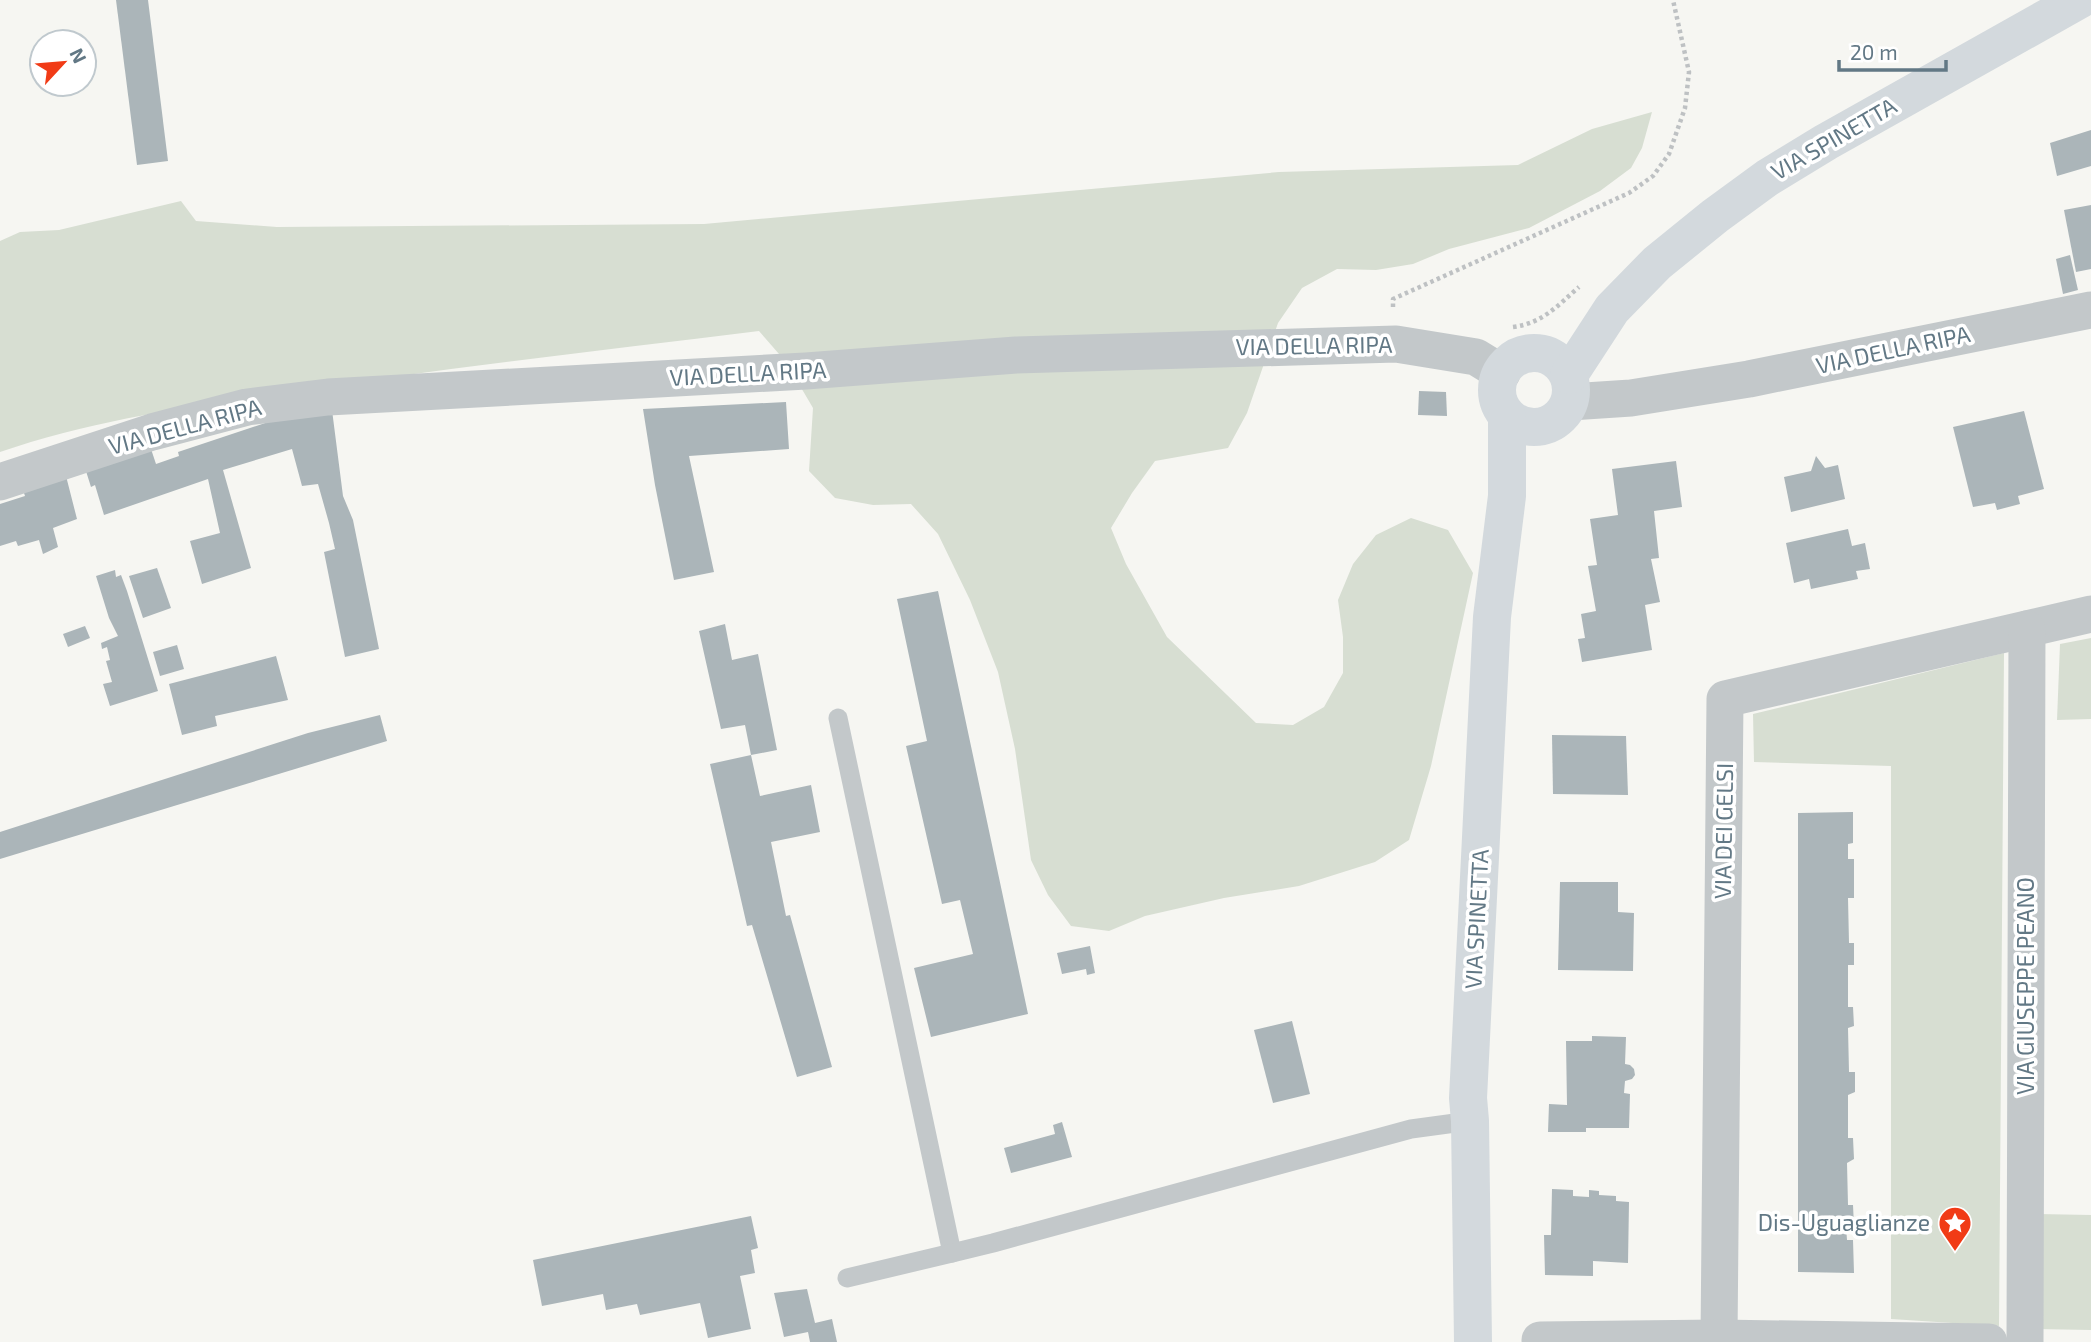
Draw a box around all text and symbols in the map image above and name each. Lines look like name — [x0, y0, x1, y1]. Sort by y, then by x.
north arrow — [28, 28, 98, 98]
scale bar — [1839, 28, 1946, 72]
text: 20 m — [1850, 39, 1898, 64]
text: N — [65, 44, 92, 67]
street label: VIA SPINETTA — [1766, 91, 1902, 185]
street label: VIA DELLA RIPA — [1813, 319, 1973, 379]
street label: VIA DELLA RIPA — [1235, 330, 1393, 360]
street label: VIA DELLA RIPA — [669, 355, 828, 391]
street label: VIA DELLA RIPA — [105, 392, 265, 460]
street label: VIA DEI GELSI — [1708, 763, 1738, 899]
street label: VIA SPINETTA — [1458, 848, 1494, 990]
street label: VIA GIUSEPPE PEANO — [2011, 877, 2039, 1095]
place icon: Dis-Uguaglianze — [1936, 1204, 1974, 1253]
place label: Dis-Uguaglianze — [1758, 1208, 1930, 1236]

